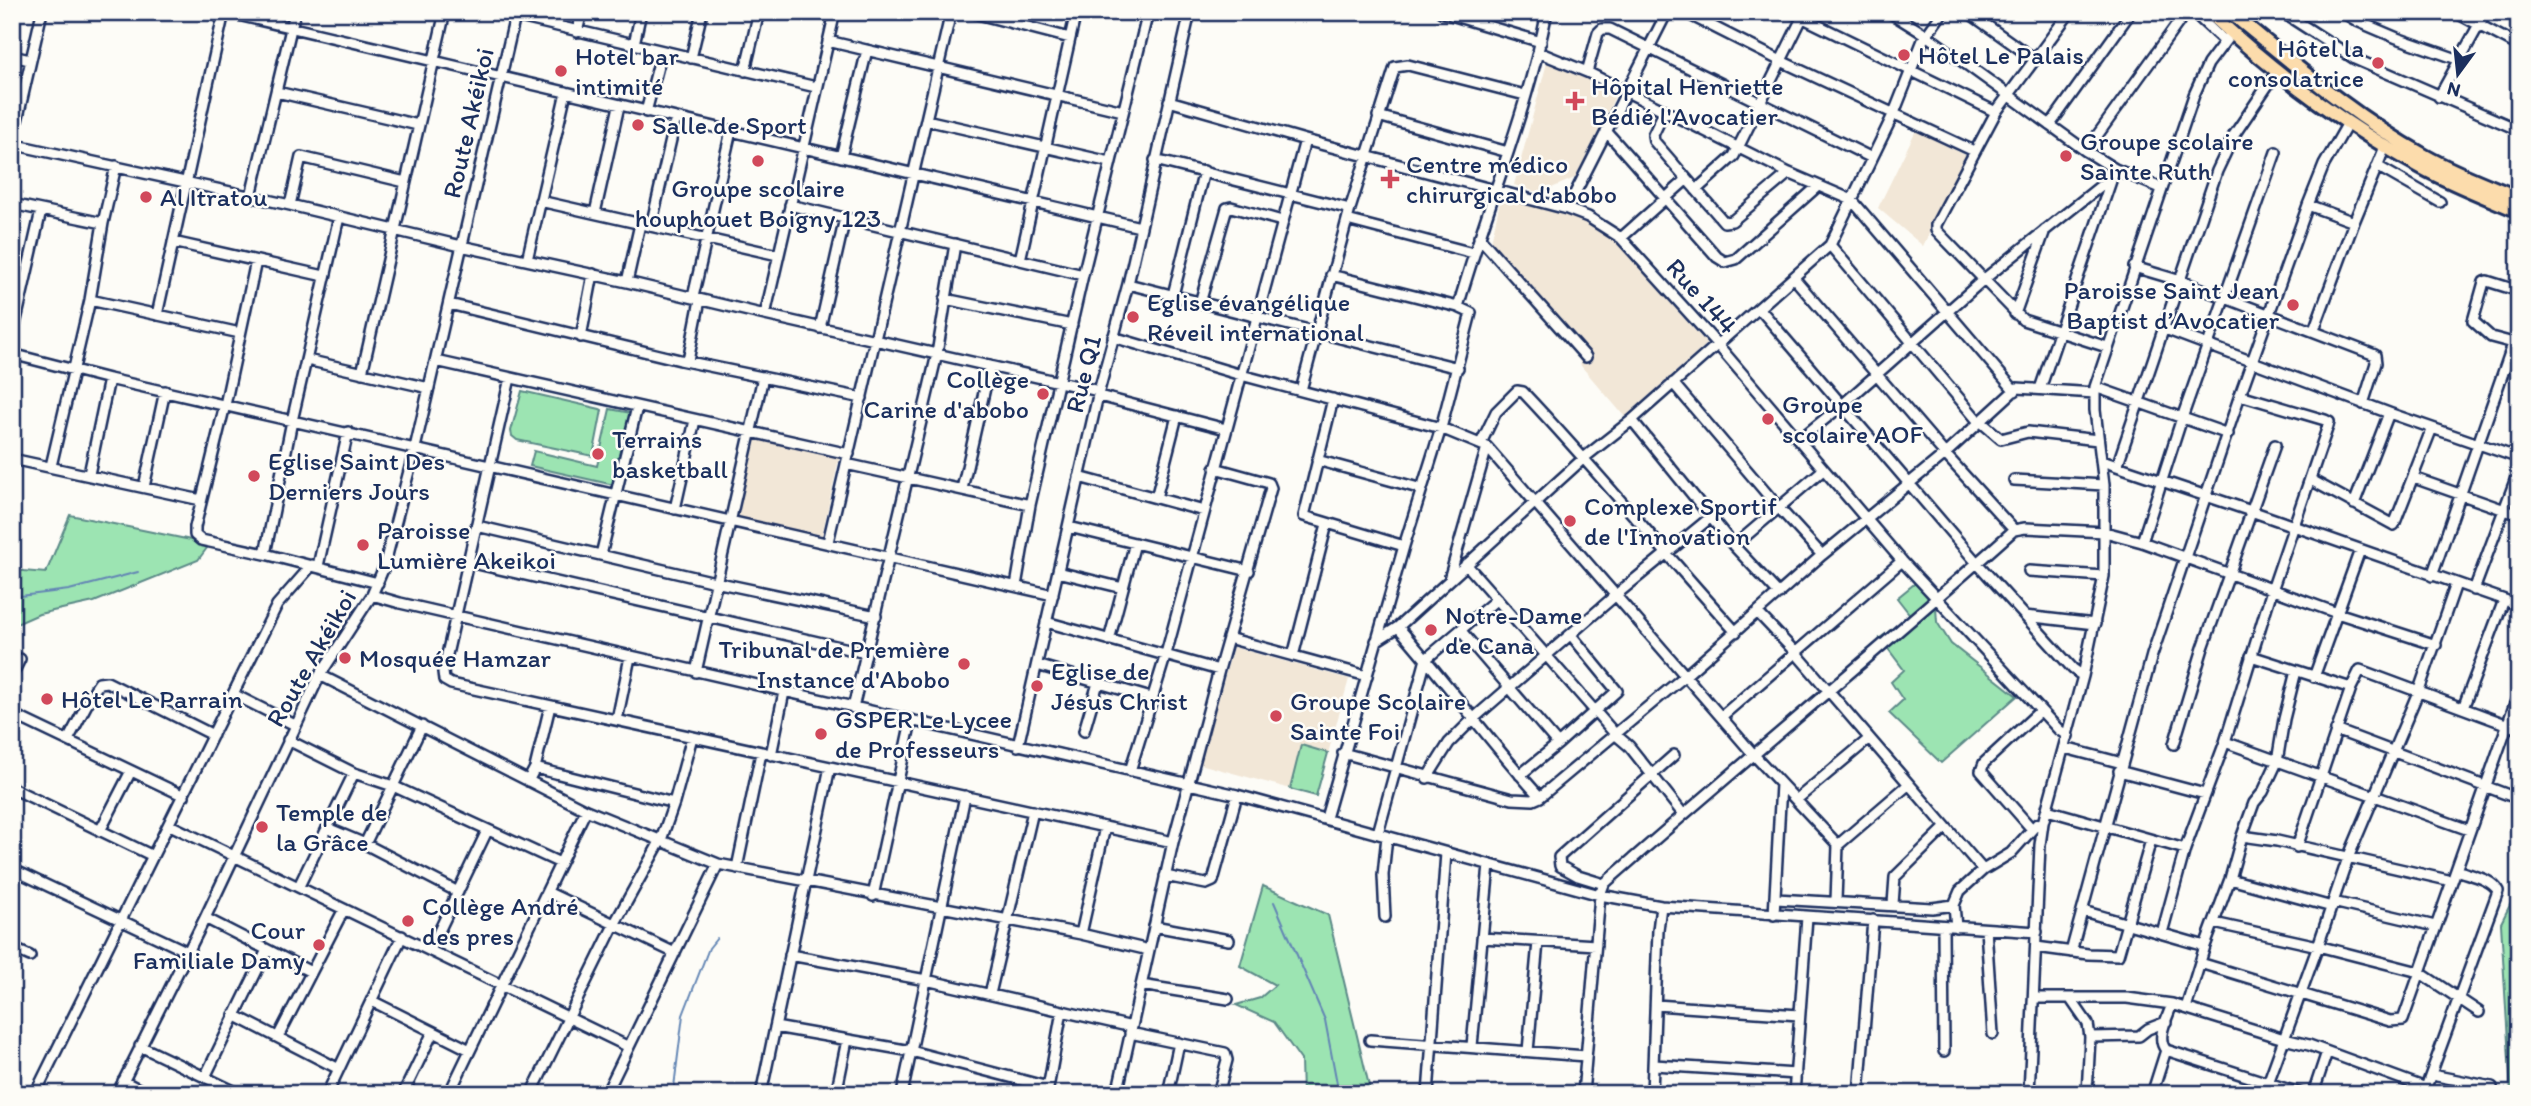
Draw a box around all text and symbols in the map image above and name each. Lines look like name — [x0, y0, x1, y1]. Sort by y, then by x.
place label: Hôtel la consolatrice — [2228, 32, 2364, 94]
north arrow — [2422, 38, 2492, 108]
place label: Hôtel Le Palais — [1918, 39, 2084, 71]
place label: Hotel bar intimité — [575, 40, 680, 102]
street label: Route Akéikoi — [435, 45, 501, 201]
marker: Hôtel Le Palais — [1896, 47, 1912, 63]
marker: Hôtel la consolatrice — [2370, 55, 2386, 71]
marker: Hotel bar intimité — [553, 63, 569, 79]
place label: Hôpital Henriette Bédié l'Avocatier — [1591, 70, 1784, 132]
text: N — [2445, 77, 2463, 103]
marker: Hôpital Henriette Bédié l'Avocatier — [1565, 91, 1585, 111]
place label: Salle de Sport — [652, 109, 807, 141]
marker: Salle de Sport — [630, 117, 646, 133]
place label: Groupe scolaire Sainte Ruth — [2080, 125, 2254, 187]
place label: Centre médico chirurgical d'abobo — [1406, 148, 1617, 210]
marker: Groupe scolaire Sainte Ruth — [2058, 148, 2074, 164]
marker: Groupe scolaire houphouet Boigny 123 — [750, 153, 766, 169]
marker: Centre médico chirurgical d'abobo — [1380, 169, 1400, 189]
place label: Groupe scolaire houphouet Boigny 123 — [635, 172, 881, 234]
place label: Al Itratou — [160, 181, 268, 213]
marker: Al Itratou — [138, 189, 154, 205]
street label: Rue 144 — [1659, 251, 1745, 341]
place label: Paroisse Saint Jean Baptist d’Avocatier — [2064, 274, 2280, 336]
place label: Eglise évangélique Réveil international — [1147, 286, 1364, 348]
marker: Paroisse Saint Jean Baptist d’Avocatier — [2285, 297, 2301, 313]
marker: Eglise évangélique Réveil international — [1125, 309, 1141, 325]
street label: Rue Q1 — [1058, 332, 1108, 416]
place label: Collège Carine d'abobo — [864, 363, 1029, 425]
marker: Collège Carine d'abobo — [1035, 386, 1051, 402]
place label: Groupe scolaire AOF — [1782, 388, 1923, 450]
marker: Groupe scolaire AOF — [1760, 411, 1776, 427]
place label: Terrains basketball — [612, 423, 728, 485]
place label: Eglise Saint Des Derniers Jours — [268, 445, 445, 507]
marker: Terrains basketball — [590, 446, 606, 462]
marker: Eglise Saint Des Derniers Jours — [246, 468, 262, 484]
place label: Complexe Sportif de l'Innovation — [1584, 490, 1777, 552]
marker: Complexe Sportif de l'Innovation — [1562, 513, 1578, 529]
place label: Paroisse Lumière Akeikoi — [377, 514, 556, 576]
marker: Paroisse Lumière Akeikoi — [355, 537, 371, 553]
street label: Route Akéikoi — [259, 584, 363, 732]
place label: Notre-Dame de Cana — [1445, 599, 1582, 661]
marker: Notre-Dame de Cana — [1423, 622, 1439, 638]
place label: Tribunal de Première Instance d'Abobo — [718, 633, 950, 695]
place label: Mosquée Hamzar — [359, 642, 552, 674]
marker: Mosquée Hamzar — [337, 650, 353, 666]
place label: Eglise de Jésus Christ — [1051, 655, 1188, 717]
marker: Tribunal de Première Instance d'Abobo — [956, 656, 972, 672]
marker: Eglise de Jésus Christ — [1029, 678, 1045, 694]
place label: Hôtel Le Parrain — [61, 683, 243, 715]
place label: Groupe Scolaire Sainte Foi — [1290, 685, 1466, 747]
marker: Hôtel Le Parrain — [39, 691, 55, 707]
place label: GSPER Le Lycee de Professeurs — [835, 703, 1012, 765]
marker: Groupe Scolaire Sainte Foi — [1268, 708, 1284, 724]
marker: GSPER Le Lycee de Professeurs — [813, 726, 829, 742]
place label: Temple de la Grâce — [276, 796, 388, 858]
marker: Temple de la Grâce — [254, 819, 270, 835]
place label: Collège André des pres — [422, 890, 579, 952]
marker: Collège André des pres — [400, 913, 416, 929]
place label: Cour Familiale Damy — [133, 914, 306, 976]
marker: Cour Familiale Damy — [311, 937, 327, 953]

